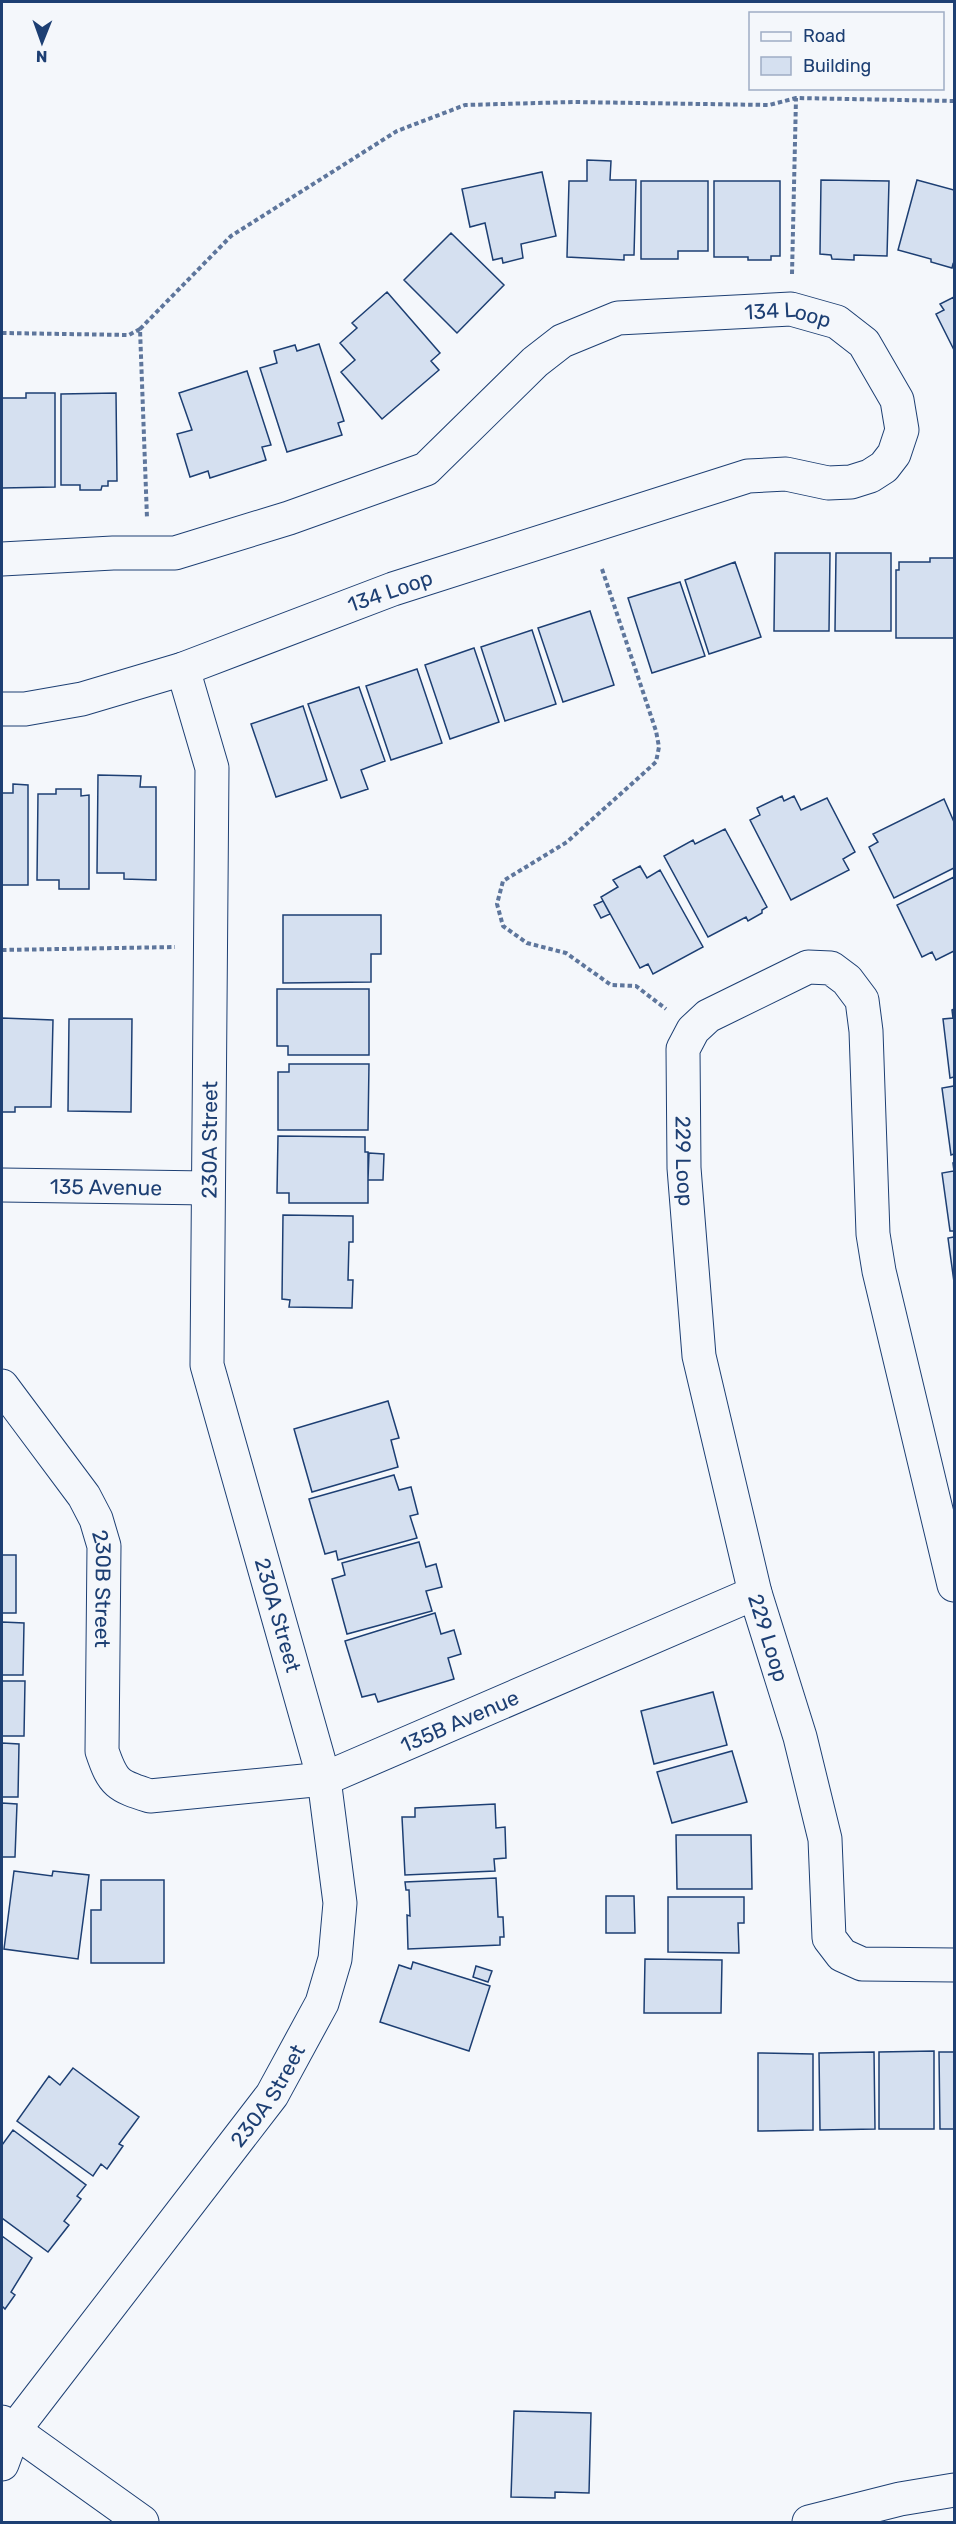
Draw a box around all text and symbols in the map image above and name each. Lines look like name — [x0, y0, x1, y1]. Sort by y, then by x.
north arrow — [12, 12, 72, 72]
legend — [749, 12, 944, 90]
text: Road — [803, 25, 846, 47]
text: N — [36, 47, 48, 66]
text: Building — [803, 55, 871, 77]
street label: 134 Loop — [744, 296, 834, 332]
street label: 134 Loop — [344, 565, 436, 617]
street label: 230A Street — [196, 1081, 222, 1199]
street label: 229 Loop — [671, 1116, 699, 1207]
street label: 135 Avenue — [50, 1173, 162, 1200]
street label: 230B Street — [87, 1527, 117, 1648]
street label: 230A Street — [250, 1555, 306, 1675]
street label: 229 Loop — [744, 1591, 794, 1685]
street label: 135B Avenue — [396, 1684, 522, 1757]
street label: 230A Street — [225, 2040, 310, 2151]

